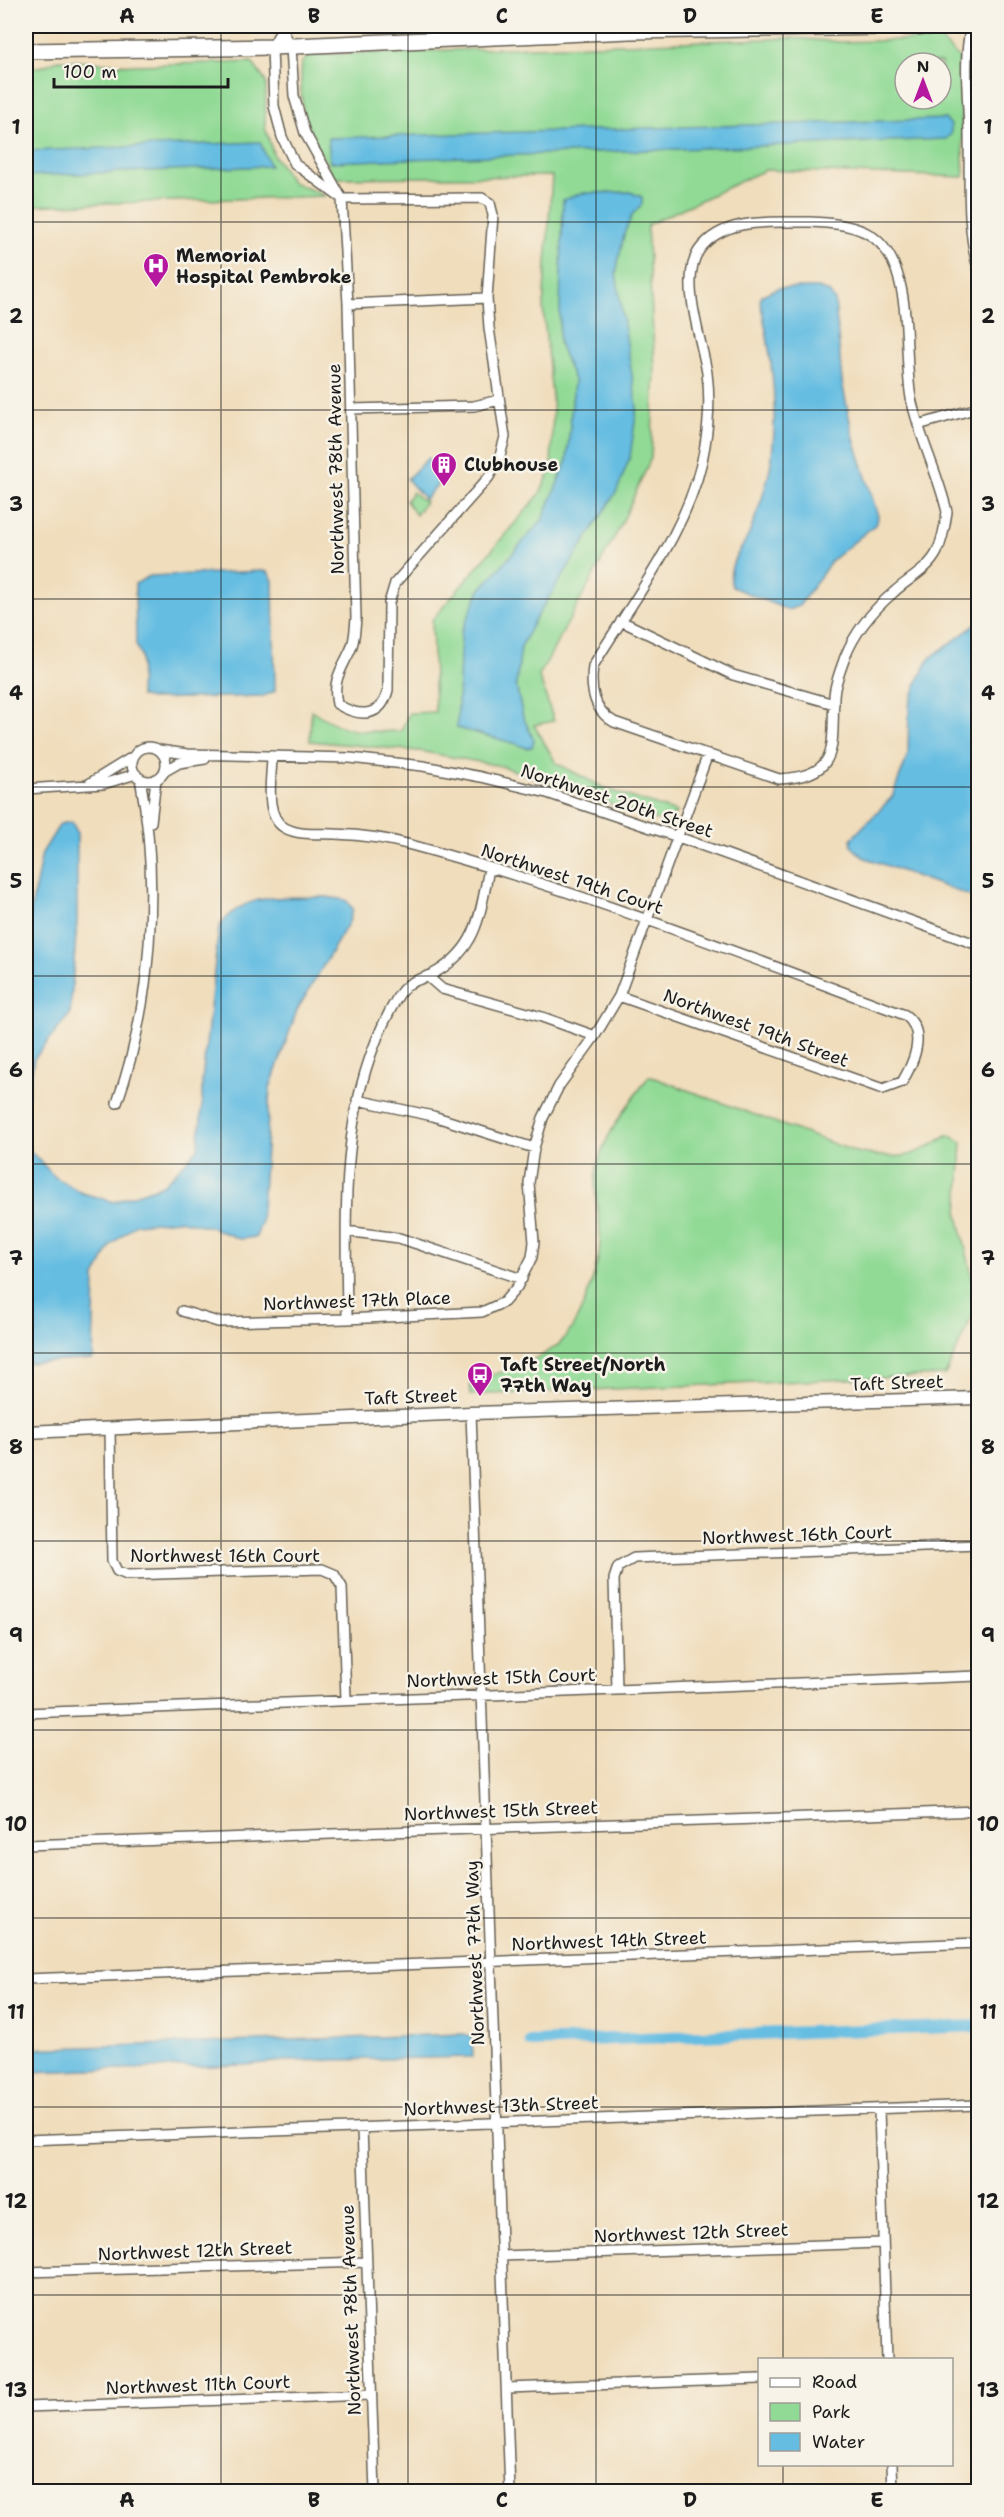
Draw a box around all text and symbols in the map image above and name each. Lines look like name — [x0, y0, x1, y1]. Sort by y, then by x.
text: A — [119, 3, 135, 29]
text: B — [308, 3, 320, 29]
text: C — [496, 3, 508, 29]
text: D — [683, 3, 697, 29]
text: E — [870, 3, 884, 29]
scale bar — [54, 51, 228, 89]
north arrow — [893, 51, 953, 111]
text: N — [917, 56, 929, 77]
text: 100 m — [63, 60, 117, 84]
text: 1 — [11, 114, 21, 140]
text: 1 — [983, 114, 993, 140]
place label: Memorial Hospital Pembroke — [176, 244, 352, 289]
hospital icon: Memorial Hospital Pembroke — [141, 251, 171, 289]
text: 2 — [9, 303, 23, 329]
text: 2 — [981, 303, 995, 329]
street label: Northwest 78th Avenue — [322, 363, 350, 575]
building icon: Clubhouse — [429, 450, 459, 488]
place label: Clubhouse — [464, 453, 558, 477]
text: 3 — [9, 491, 23, 517]
text: 3 — [981, 491, 995, 517]
text: 4 — [9, 680, 23, 706]
text: 4 — [981, 680, 995, 706]
street label: Northwest 20th Street — [518, 759, 716, 844]
street label: Northwest 19th Court — [478, 838, 666, 920]
text: 5 — [10, 868, 22, 894]
text: 5 — [982, 868, 994, 894]
street label: Northwest 19th Street — [660, 983, 852, 1073]
text: 6 — [9, 1057, 23, 1083]
text: 6 — [981, 1057, 995, 1083]
text: 7 — [9, 1245, 23, 1271]
text: 7 — [981, 1245, 995, 1271]
street label: Northwest 17th Place — [263, 1286, 451, 1316]
place label: Taft Street/North 77th Way — [500, 1353, 666, 1398]
bus stop icon: Taft Street/North 77th Way — [465, 1360, 495, 1398]
street label: Taft Street — [850, 1369, 944, 1397]
street label: Taft Street — [364, 1383, 458, 1411]
text: 8 — [9, 1434, 23, 1460]
text: 8 — [981, 1434, 995, 1460]
street label: Northwest 16th Court — [702, 1520, 893, 1550]
street label: Northwest 16th Court — [130, 1544, 320, 1568]
text: 9 — [9, 1622, 23, 1648]
text: 9 — [981, 1622, 995, 1648]
street label: Northwest 15th Court — [406, 1663, 596, 1693]
street label: Northwest 15th Street — [403, 1796, 599, 1826]
text: 10 — [5, 1811, 27, 1837]
text: 10 — [977, 1811, 999, 1837]
street label: Northwest 77th Way — [460, 1860, 490, 2046]
street label: Northwest 14th Street — [511, 1926, 707, 1956]
text: 11 — [7, 1999, 25, 2025]
text: 11 — [979, 1999, 997, 2025]
street label: Northwest 13th Street — [403, 2091, 599, 2121]
text: 12 — [5, 2188, 27, 2214]
text: 12 — [977, 2188, 999, 2214]
street label: Northwest 78th Avenue — [335, 2204, 367, 2416]
street label: Northwest 12th Street — [593, 2218, 789, 2248]
street label: Northwest 12th Street — [97, 2236, 293, 2266]
legend — [758, 2358, 953, 2466]
street label: Northwest 11th Court — [105, 2370, 291, 2400]
text: Road — [812, 2370, 857, 2394]
text: 13 — [5, 2377, 27, 2403]
text: 13 — [977, 2377, 999, 2403]
text: Park — [812, 2400, 851, 2424]
text: Water — [812, 2430, 865, 2454]
text: A — [119, 2487, 135, 2513]
text: B — [308, 2487, 320, 2513]
text: C — [496, 2487, 508, 2513]
text: D — [683, 2487, 697, 2513]
text: E — [870, 2487, 884, 2513]

